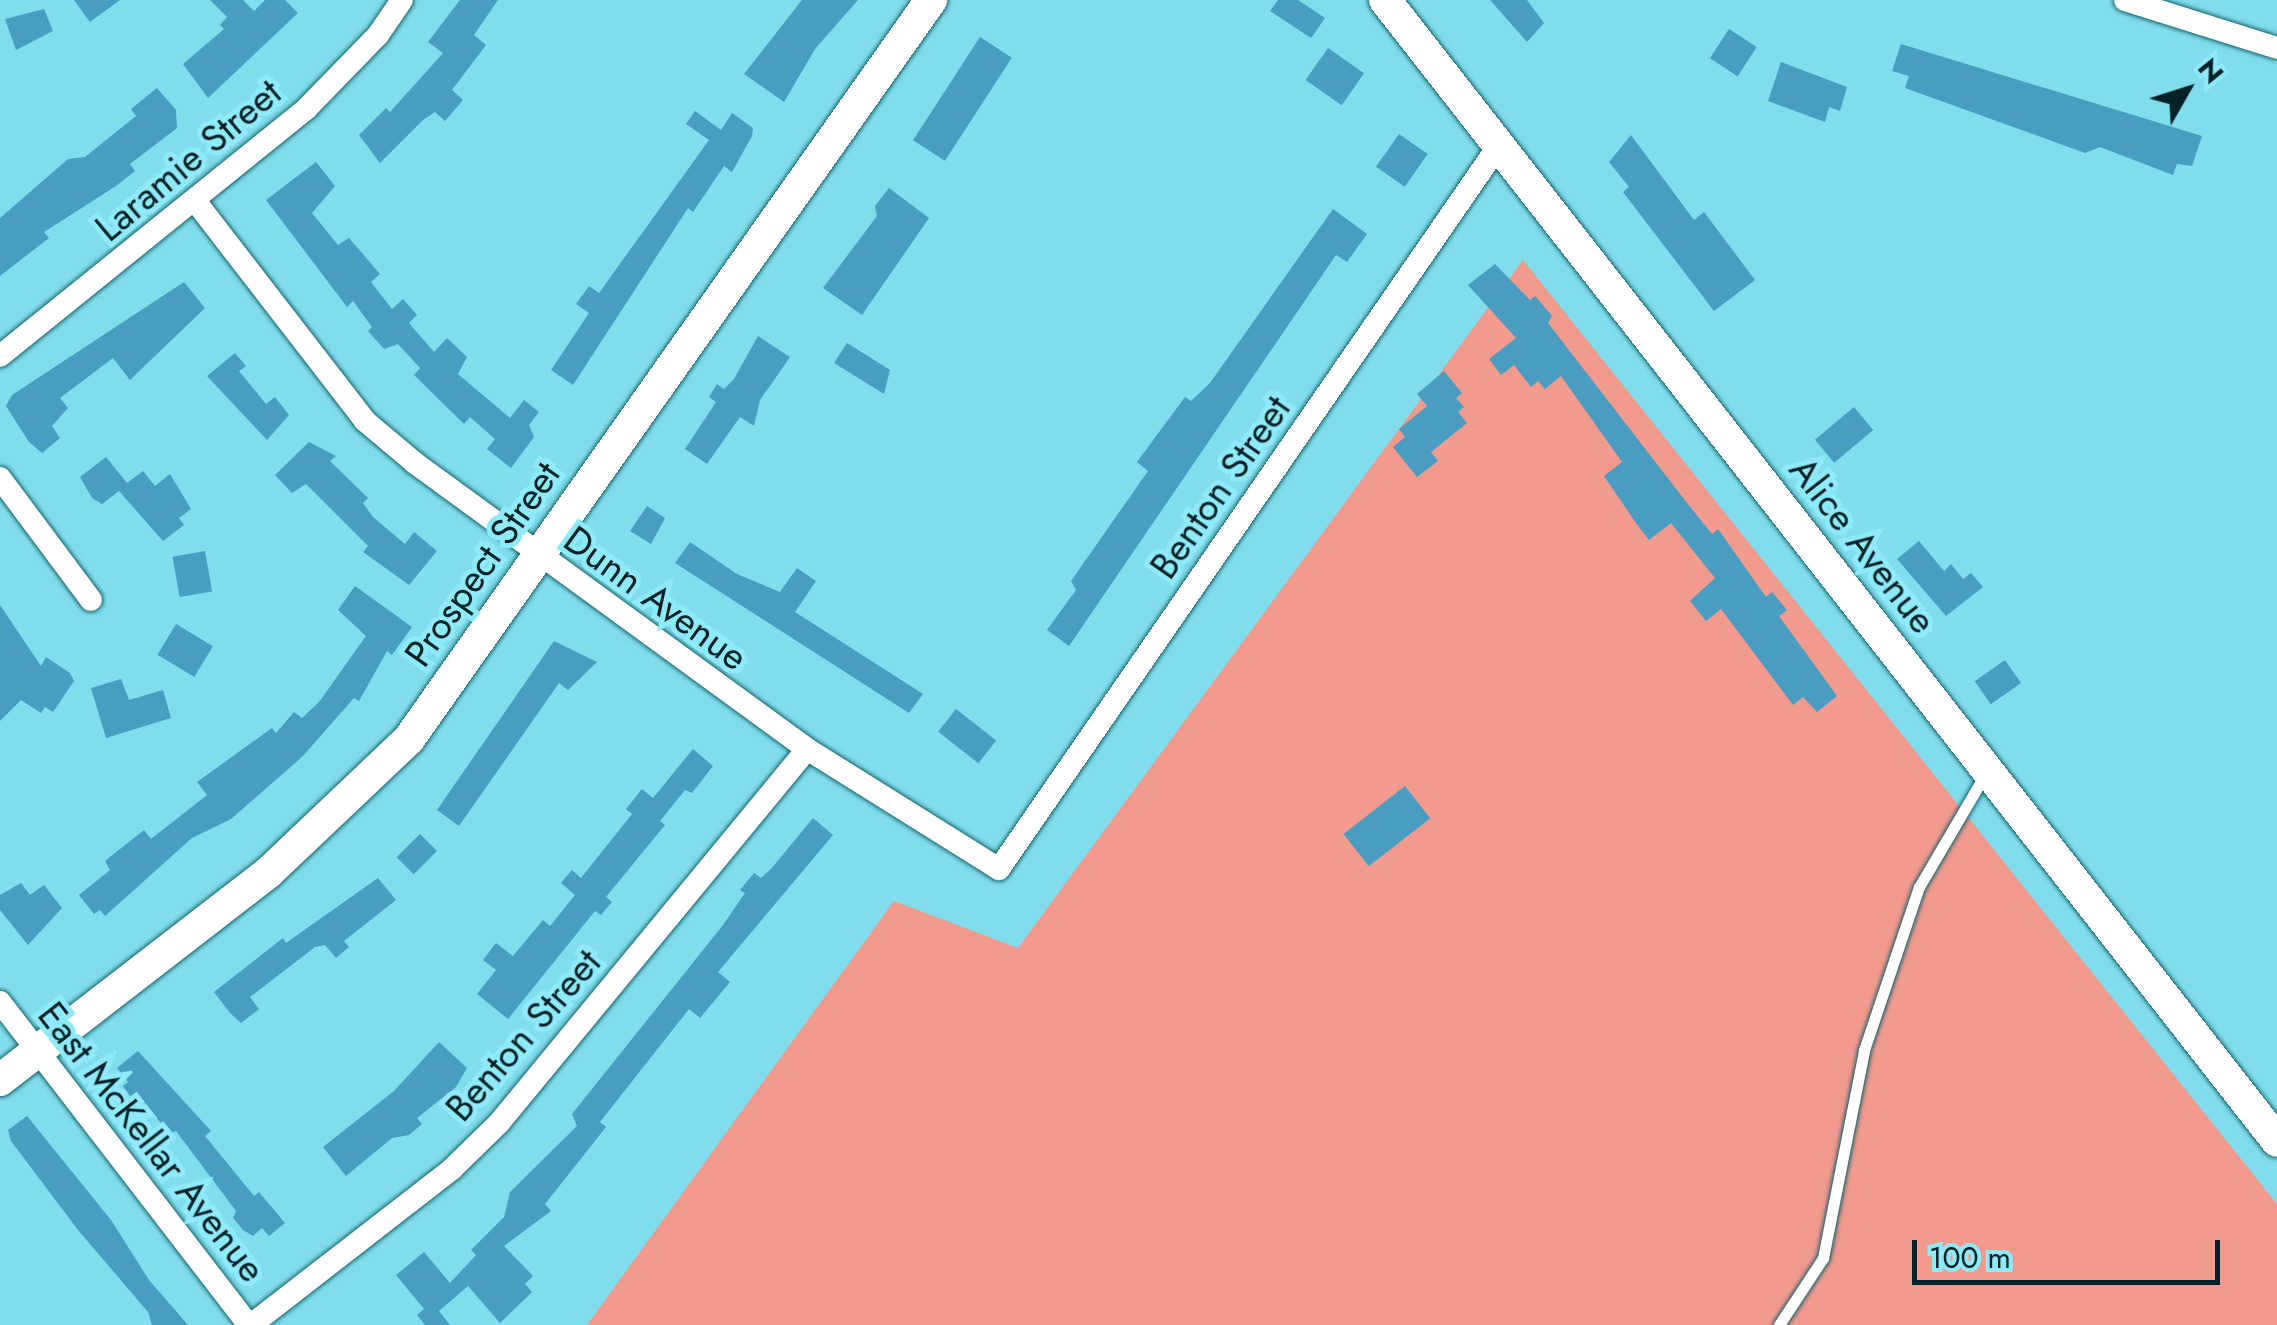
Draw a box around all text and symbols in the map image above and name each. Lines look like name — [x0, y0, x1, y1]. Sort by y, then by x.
north arrow — [2137, 40, 2237, 140]
text: N — [2188, 49, 2234, 92]
street label: Laramie Street — [86, 69, 290, 251]
street label: Benton Street — [1140, 387, 1300, 587]
street label: Alice Avenue — [1780, 448, 1946, 642]
street label: Prospect Street — [395, 453, 569, 675]
street label: Dunn Avenue — [555, 516, 757, 680]
street label: Benton Street — [436, 940, 610, 1130]
street label: East McKellar Avenue — [29, 993, 275, 1291]
scale bar — [1917, 1220, 2224, 1282]
text: 100 m — [1929, 1236, 2011, 1279]

